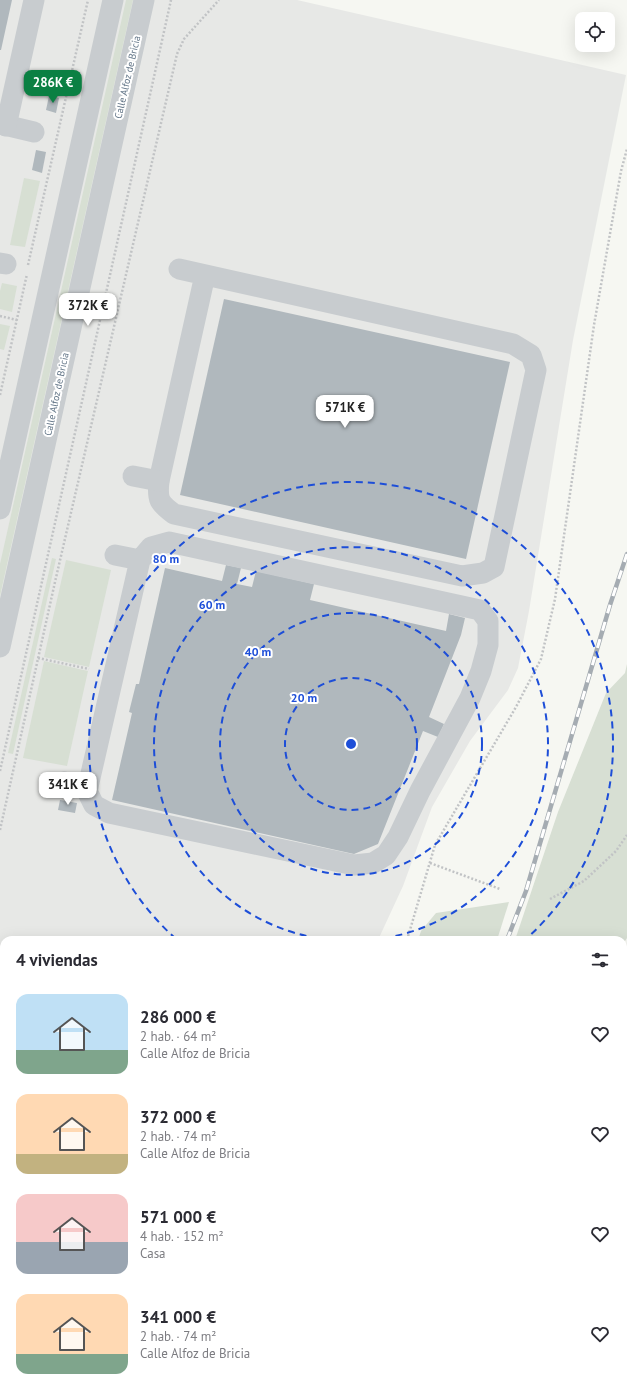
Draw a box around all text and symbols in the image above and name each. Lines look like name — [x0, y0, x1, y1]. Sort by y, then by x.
map controls — [575, 12, 615, 52]
button: locate — [575, 12, 615, 52]
street label: Calle Alfoz de Bricia — [112, 34, 143, 120]
pin: 286K € — [20, 70, 86, 104]
text: 286K € — [33, 74, 73, 91]
pin: 372K € — [55, 293, 121, 327]
text: 372K € — [68, 297, 108, 314]
street label: Calle Alfoz de Bricia — [41, 351, 72, 437]
pin: 571K € — [312, 395, 378, 429]
text: 571K € — [325, 399, 365, 416]
text: 80 m — [153, 551, 179, 566]
text: 60 m — [199, 597, 225, 612]
text: 40 m — [245, 644, 271, 659]
text: 20 m — [291, 690, 317, 705]
centre of rings — [344, 737, 358, 751]
pin: 341K € — [35, 772, 101, 806]
text: 341K € — [48, 776, 88, 793]
text: 4 viviendas — [16, 949, 98, 971]
icon: filters — [589, 949, 611, 971]
text: 286 000 € — [140, 1006, 216, 1028]
icon: home — [48, 1010, 96, 1058]
icon: heart — [589, 1023, 611, 1045]
text: 2 hab. · 64 m² — [140, 1028, 216, 1045]
text: Calle Alfoz de Bricia — [140, 1045, 250, 1062]
text: 372 000 € — [140, 1106, 216, 1128]
icon: home — [48, 1110, 96, 1158]
icon: heart — [589, 1123, 611, 1145]
text: 2 hab. · 74 m² — [140, 1128, 216, 1145]
text: Calle Alfoz de Bricia — [140, 1145, 250, 1162]
text: 571 000 € — [140, 1206, 216, 1228]
icon: home — [48, 1210, 96, 1258]
icon: heart — [589, 1223, 611, 1245]
text: 4 hab. · 152 m² — [140, 1228, 224, 1245]
text: Casa — [140, 1245, 166, 1262]
text: 341 000 € — [140, 1306, 216, 1328]
icon: home — [48, 1310, 96, 1358]
icon: heart — [589, 1323, 611, 1345]
text: 2 hab. · 74 m² — [140, 1328, 216, 1345]
text: Calle Alfoz de Bricia — [140, 1345, 250, 1362]

